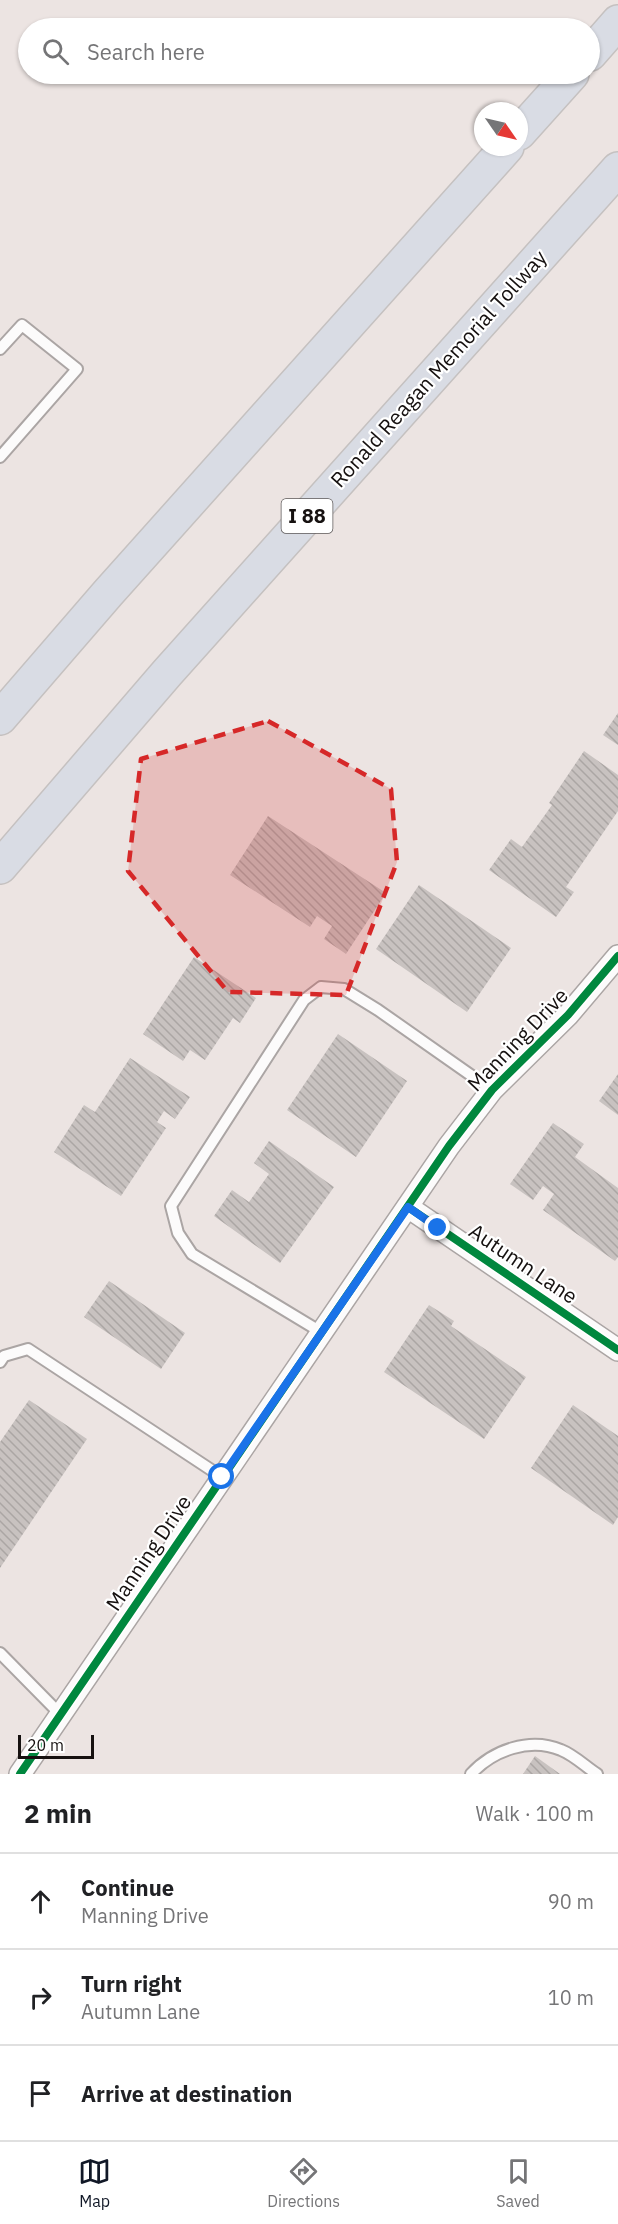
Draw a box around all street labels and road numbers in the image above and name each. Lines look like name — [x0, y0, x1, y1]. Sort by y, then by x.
street label: Ronald Reagan Memorial Tollway — [324, 243, 553, 493]
road number: I 88 — [282, 499, 332, 533]
street label: Manning Drive — [461, 981, 574, 1097]
street label: Autumn Lane — [464, 1217, 583, 1310]
street label: Manning Drive — [99, 1489, 197, 1616]

